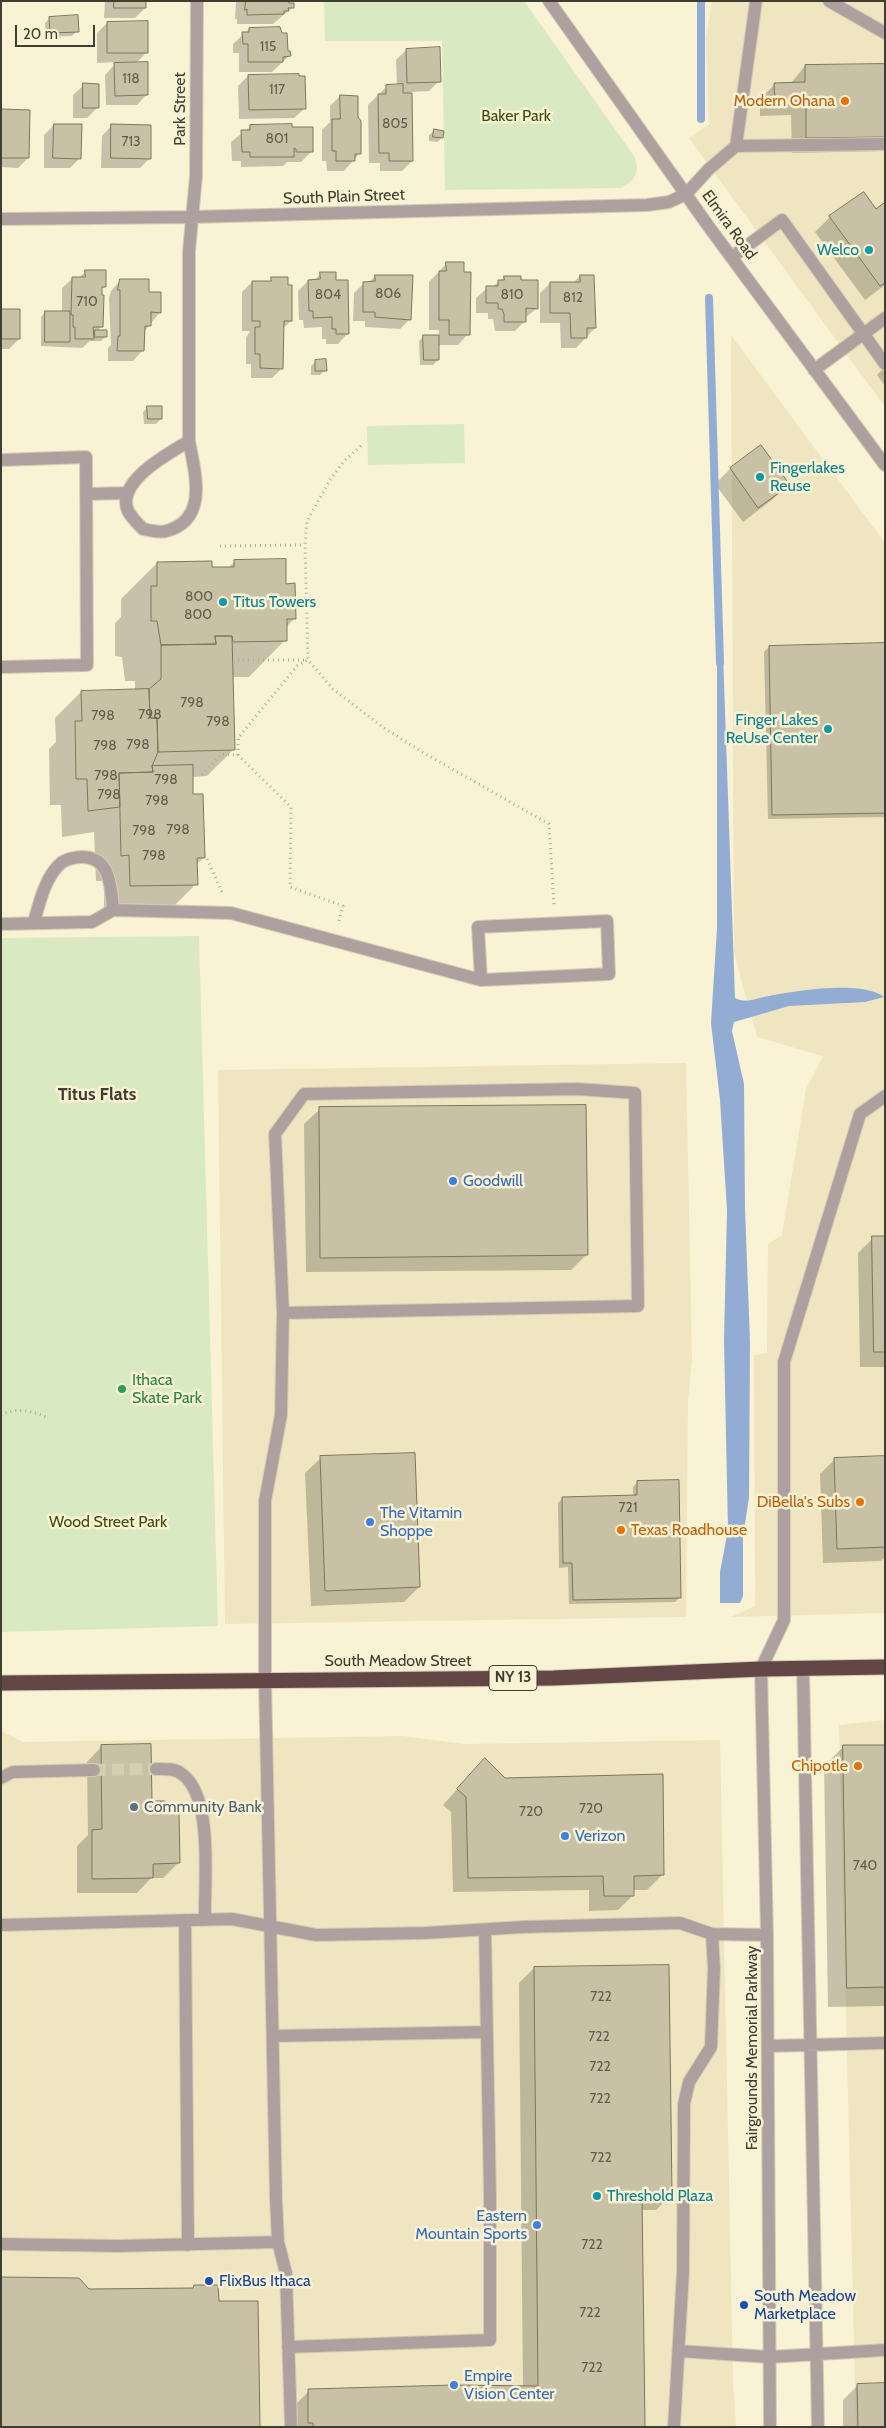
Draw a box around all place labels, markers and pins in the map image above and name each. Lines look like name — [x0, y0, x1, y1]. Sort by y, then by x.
place label: Modern Ohana — [734, 91, 835, 111]
marker: Modern Ohana — [839, 95, 851, 107]
place label: Welco — [817, 240, 859, 260]
marker: Welco — [863, 244, 875, 256]
place label: Fingerlakes Reuse — [770, 458, 845, 496]
marker: Fingerlakes Reuse — [754, 471, 766, 483]
place label: Titus Towers — [233, 592, 316, 612]
marker: Titus Towers — [217, 596, 229, 608]
place label: Finger Lakes ReUse Center — [726, 710, 818, 748]
marker: Finger Lakes ReUse Center — [822, 723, 834, 735]
place label: Goodwill — [463, 1171, 523, 1191]
marker: Goodwill — [447, 1175, 459, 1187]
place label: Ithaca Skate Park — [132, 1370, 202, 1408]
marker: Ithaca Skate Park — [116, 1383, 128, 1395]
place label: DiBella's Subs — [757, 1492, 850, 1512]
marker: DiBella's Subs — [854, 1496, 866, 1508]
place label: The Vitamin Shoppe — [380, 1503, 462, 1541]
marker: The Vitamin Shoppe — [364, 1516, 376, 1528]
place label: Texas Roadhouse — [631, 1520, 747, 1540]
marker: Texas Roadhouse — [615, 1524, 627, 1536]
place label: Chipotle — [791, 1756, 848, 1776]
marker: Chipotle — [852, 1760, 864, 1772]
place label: Community Bank — [144, 1797, 262, 1817]
marker: Community Bank — [128, 1801, 140, 1813]
place label: Verizon — [575, 1826, 626, 1846]
marker: Verizon — [559, 1830, 571, 1842]
place label: Threshold Plaza — [607, 2186, 713, 2206]
marker: Threshold Plaza — [591, 2190, 603, 2202]
place label: Eastern Mountain Sports — [415, 2206, 527, 2244]
marker: Eastern Mountain Sports — [531, 2219, 543, 2231]
place label: FlixBus Ithaca — [219, 2271, 311, 2291]
marker: FlixBus Ithaca — [203, 2275, 215, 2287]
place label: South Meadow Marketplace — [754, 2286, 856, 2324]
marker: South Meadow Marketplace — [738, 2299, 750, 2311]
place label: Empire Vision Center — [464, 2366, 554, 2404]
marker: Empire Vision Center — [448, 2379, 460, 2391]

